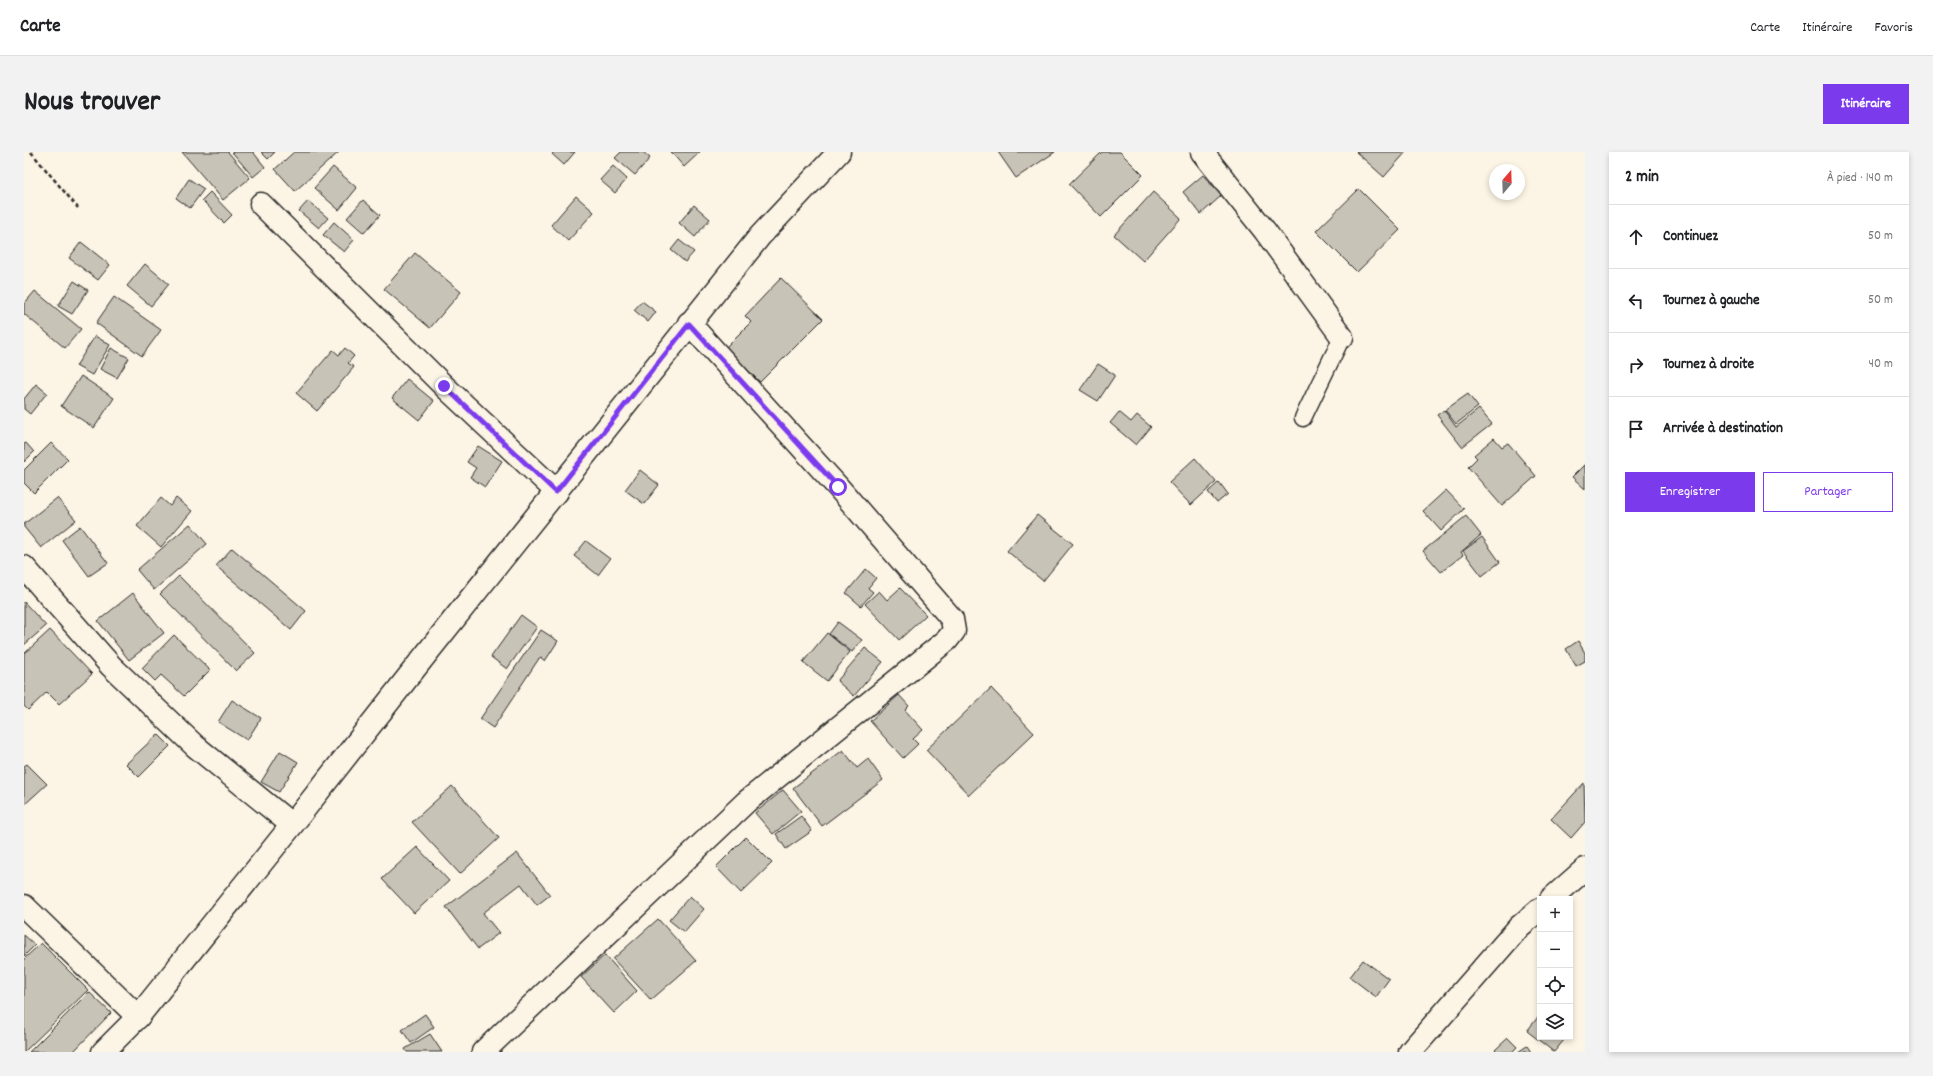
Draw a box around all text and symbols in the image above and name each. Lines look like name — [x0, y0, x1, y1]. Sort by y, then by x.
text: Carte — [20, 14, 61, 41]
text: Carte — [1750, 18, 1780, 38]
text: Itinéraire — [1802, 18, 1852, 38]
text: Favoris — [1874, 18, 1913, 38]
text: Nous trouver — [24, 84, 160, 124]
button: Itinéraire — [1823, 84, 1909, 124]
north arrow — [1489, 164, 1525, 200]
text: 2 min — [1625, 166, 1659, 190]
text: À pied · 140 m — [1827, 169, 1893, 188]
icon: ahead — [1625, 226, 1647, 248]
text: Continuez — [1663, 226, 1718, 248]
text: 50 m — [1868, 227, 1893, 246]
icon: left — [1625, 290, 1647, 312]
text: Tournez à gauche — [1663, 290, 1760, 312]
text: 50 m — [1868, 291, 1893, 310]
icon: right — [1625, 354, 1647, 376]
text: Tournez à droite — [1663, 354, 1754, 376]
text: 40 m — [1869, 355, 1893, 374]
route end — [435, 377, 453, 395]
icon: arrive — [1625, 418, 1647, 440]
text: Arrivée à destination — [1663, 418, 1783, 440]
button: Enregistrer — [1625, 472, 1755, 512]
button: Partager — [1763, 472, 1893, 512]
route start — [829, 478, 847, 496]
map controls — [1537, 896, 1573, 1040]
button: + — [1537, 896, 1573, 932]
button: − — [1537, 932, 1573, 968]
button: locate — [1537, 968, 1573, 1004]
button: layers — [1537, 1004, 1573, 1040]

